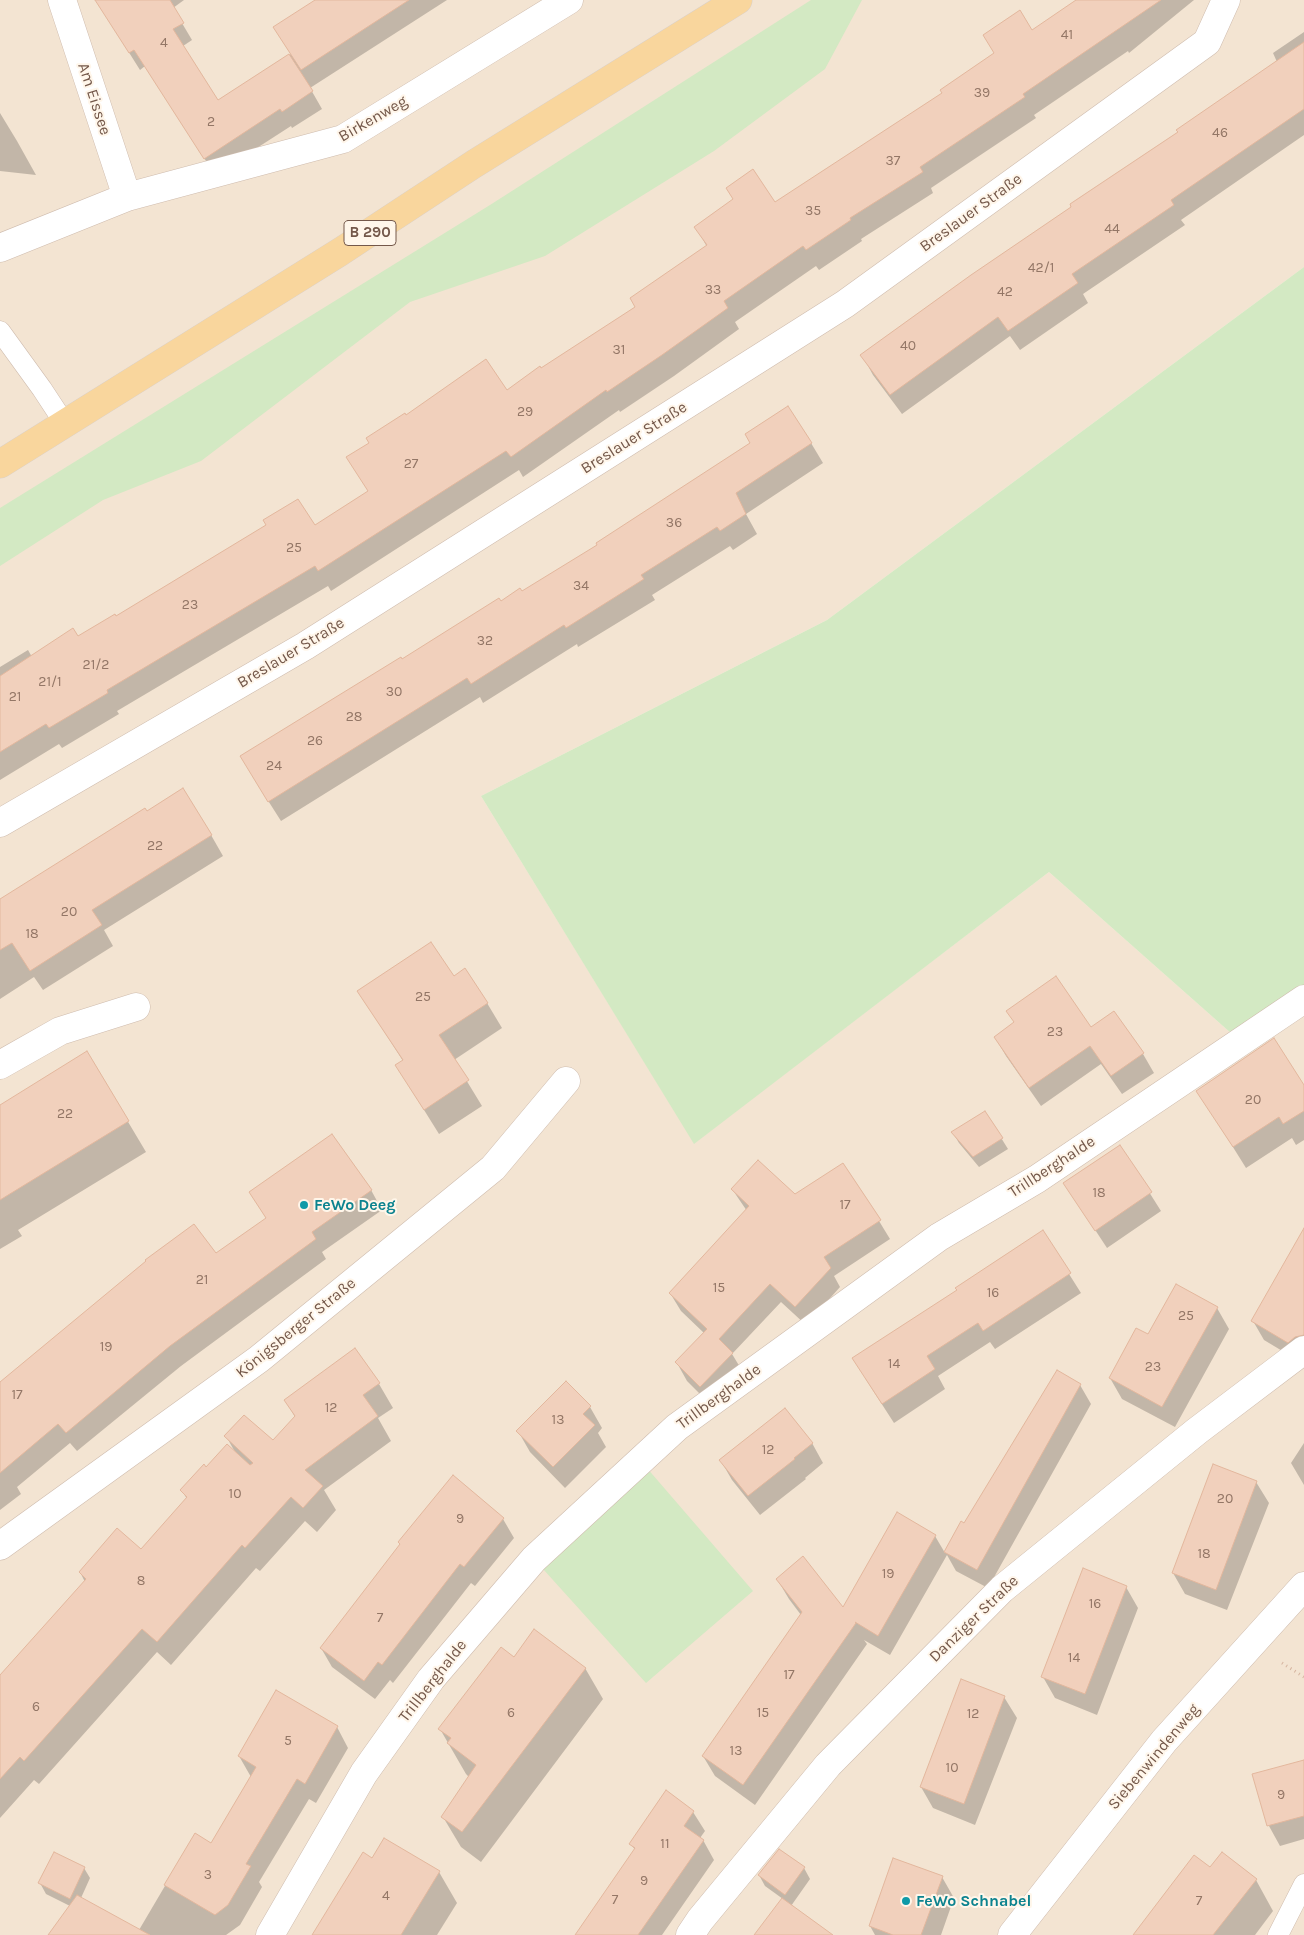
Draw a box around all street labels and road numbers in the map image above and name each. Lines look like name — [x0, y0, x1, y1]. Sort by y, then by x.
street label: Am Eissee — [73, 60, 115, 138]
street label: Birkenweg — [335, 92, 411, 146]
street label: Breslauer Straße — [916, 170, 1026, 256]
road number: B 290 — [344, 220, 396, 246]
street label: Breslauer Straße — [577, 398, 691, 478]
street label: Breslauer Straße — [234, 613, 348, 693]
street label: Trillberghalde — [1005, 1132, 1099, 1202]
street label: Königsberger Straße — [232, 1274, 360, 1382]
street label: Trillberghalde — [673, 1360, 765, 1434]
street label: Danziger Straße — [925, 1572, 1023, 1666]
street label: Trillberghalde — [395, 1636, 471, 1726]
street label: Siebenwindenweg — [1104, 1700, 1204, 1814]

